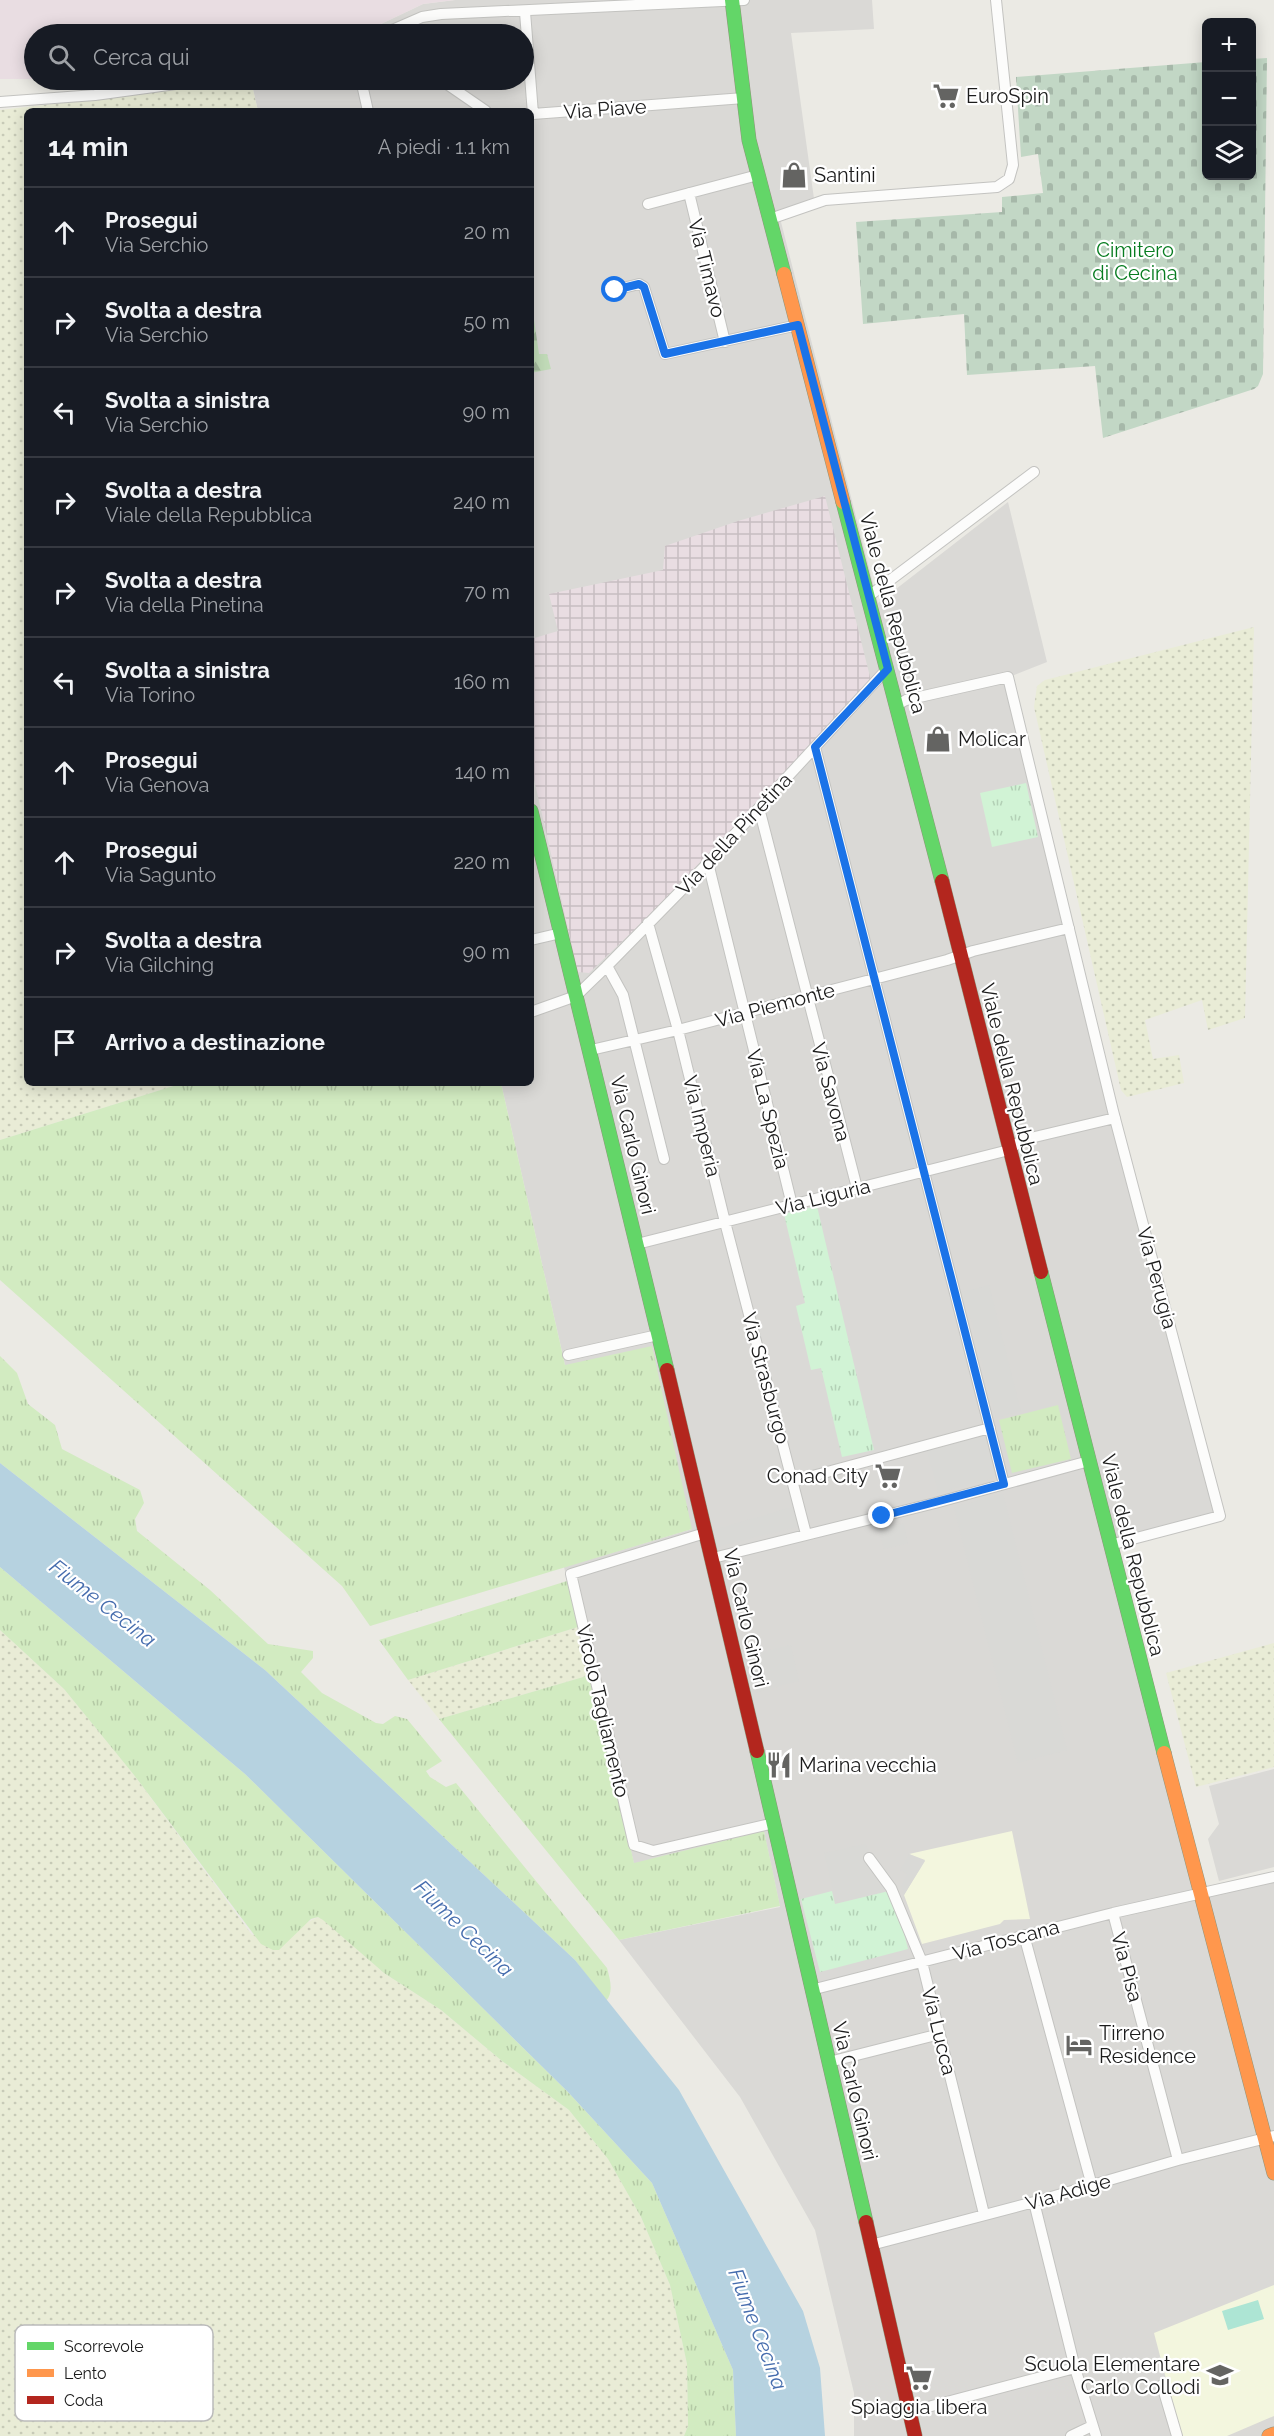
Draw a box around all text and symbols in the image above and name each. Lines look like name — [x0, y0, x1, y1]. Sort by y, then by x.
map controls — [1202, 18, 1256, 180]
button: + — [1202, 18, 1256, 72]
search box — [24, 24, 534, 90]
icon: search — [45, 41, 78, 74]
text: Cerca qui — [93, 44, 190, 70]
button: − — [1202, 72, 1256, 126]
supermarket icon: EuroSpin — [931, 81, 961, 111]
place label: EuroSpin — [966, 84, 1049, 108]
street label: Via Piave — [563, 94, 648, 124]
button: layers — [1202, 126, 1256, 180]
text: 14 min — [48, 132, 128, 162]
text: A piedi · 1.1 km — [378, 135, 510, 159]
shop icon: Santini — [779, 160, 809, 190]
place label: Santini — [814, 163, 876, 187]
text: Prosegui — [105, 207, 198, 233]
icon: ahead — [48, 216, 81, 249]
street label: Via Timavo — [683, 216, 731, 320]
text: 20 m — [464, 220, 510, 244]
text: Via Serchio — [105, 233, 208, 257]
park label: Cimitero di Cecina — [1092, 238, 1178, 285]
route start — [601, 276, 627, 302]
text: Svolta a destra — [105, 297, 262, 323]
icon: right — [48, 306, 81, 339]
text: 50 m — [463, 310, 510, 334]
text: Via Serchio — [105, 323, 208, 347]
text: Svolta a sinistra — [105, 387, 270, 413]
icon: left — [48, 396, 81, 429]
text: 90 m — [463, 400, 510, 424]
text: Via Serchio — [105, 413, 208, 437]
text: Svolta a destra — [105, 477, 262, 503]
icon: right — [48, 486, 81, 519]
text: 240 m — [453, 490, 510, 514]
text: Viale della Repubblica — [105, 503, 312, 527]
street label: Viale della Repubblica — [855, 510, 931, 716]
text: Svolta a destra — [105, 567, 262, 593]
icon: right — [48, 576, 81, 609]
text: 70 m — [464, 580, 510, 604]
text: Via della Pinetina — [105, 593, 264, 617]
text: Svolta a sinistra — [105, 657, 270, 683]
icon: left — [48, 666, 81, 699]
text: 160 m — [454, 670, 510, 694]
text: Via Torino — [105, 683, 195, 707]
shop icon: Molicar — [923, 724, 953, 754]
place label: Molicar — [958, 727, 1026, 751]
text: Prosegui — [105, 747, 198, 773]
icon: ahead — [48, 756, 81, 789]
text: 140 m — [455, 760, 510, 784]
street label: Via della Pinetina — [671, 768, 797, 900]
text: Via Genova — [105, 773, 210, 797]
text: Prosegui — [105, 837, 198, 863]
icon: ahead — [48, 846, 81, 879]
text: 220 m — [453, 850, 510, 874]
text: Via Sagunto — [105, 863, 216, 887]
text: Svolta a destra — [105, 927, 262, 953]
icon: right — [48, 936, 81, 969]
text: 90 m — [463, 940, 510, 964]
text: Via Gilching — [105, 953, 214, 977]
street label: Via Piemonte — [713, 977, 838, 1032]
street label: Viale della Repubblica — [975, 981, 1049, 1187]
icon: arrive — [48, 1026, 81, 1059]
text: Arrivo a destinazione — [105, 1029, 325, 1055]
street label: Via Savona — [806, 1040, 856, 1144]
street label: Via La Spezia — [742, 1047, 794, 1171]
street label: Via Carlo Ginori — [605, 1073, 661, 1217]
street label: Via Imperia — [678, 1073, 726, 1179]
street label: Via Liguria — [773, 1174, 873, 1220]
street label: Via Perugia — [1132, 1224, 1182, 1332]
street label: Via Strasburgo — [737, 1310, 795, 1447]
street label: Viale della Repubblica — [1096, 1452, 1170, 1658]
supermarket icon: Conad City — [873, 1461, 903, 1491]
place label: Conad City — [767, 1464, 868, 1488]
route end — [868, 1502, 894, 1528]
street label: Via Carlo Ginori — [718, 1546, 774, 1690]
water label: Fiume Cecina — [45, 1554, 161, 1652]
street label: Vicolo Tagliamento — [571, 1622, 635, 1800]
restaurant icon: Marina vecchia — [764, 1750, 794, 1780]
place label: Marina vecchia — [799, 1753, 937, 1777]
water label: Fiume Cecina — [409, 1875, 519, 1981]
street label: Via Toscana — [950, 1914, 1062, 1966]
street label: Via Pisa — [1106, 1929, 1148, 2005]
street label: Via Lucca — [916, 1984, 962, 2078]
street label: Via Carlo Ginori — [827, 2019, 883, 2163]
place label: Tirreno Residence — [1099, 2021, 1196, 2068]
hotel icon: Tirreno Residence — [1064, 2030, 1094, 2060]
street label: Via Adige — [1023, 2168, 1114, 2216]
water label: Fiume Cecina — [723, 2265, 793, 2393]
legend — [15, 2325, 213, 2421]
text: Scorrevole — [64, 2337, 144, 2356]
place label: Scuola Elementare Carlo Collodi — [1025, 2352, 1200, 2399]
school or university icon: Scuola Elementare Carlo Collodi — [1205, 2360, 1235, 2390]
supermarket icon: Spiaggia libera — [904, 2363, 934, 2393]
text: Lento — [64, 2364, 107, 2383]
text: Coda — [64, 2391, 103, 2410]
place label: Spiaggia libera — [851, 2395, 987, 2419]

